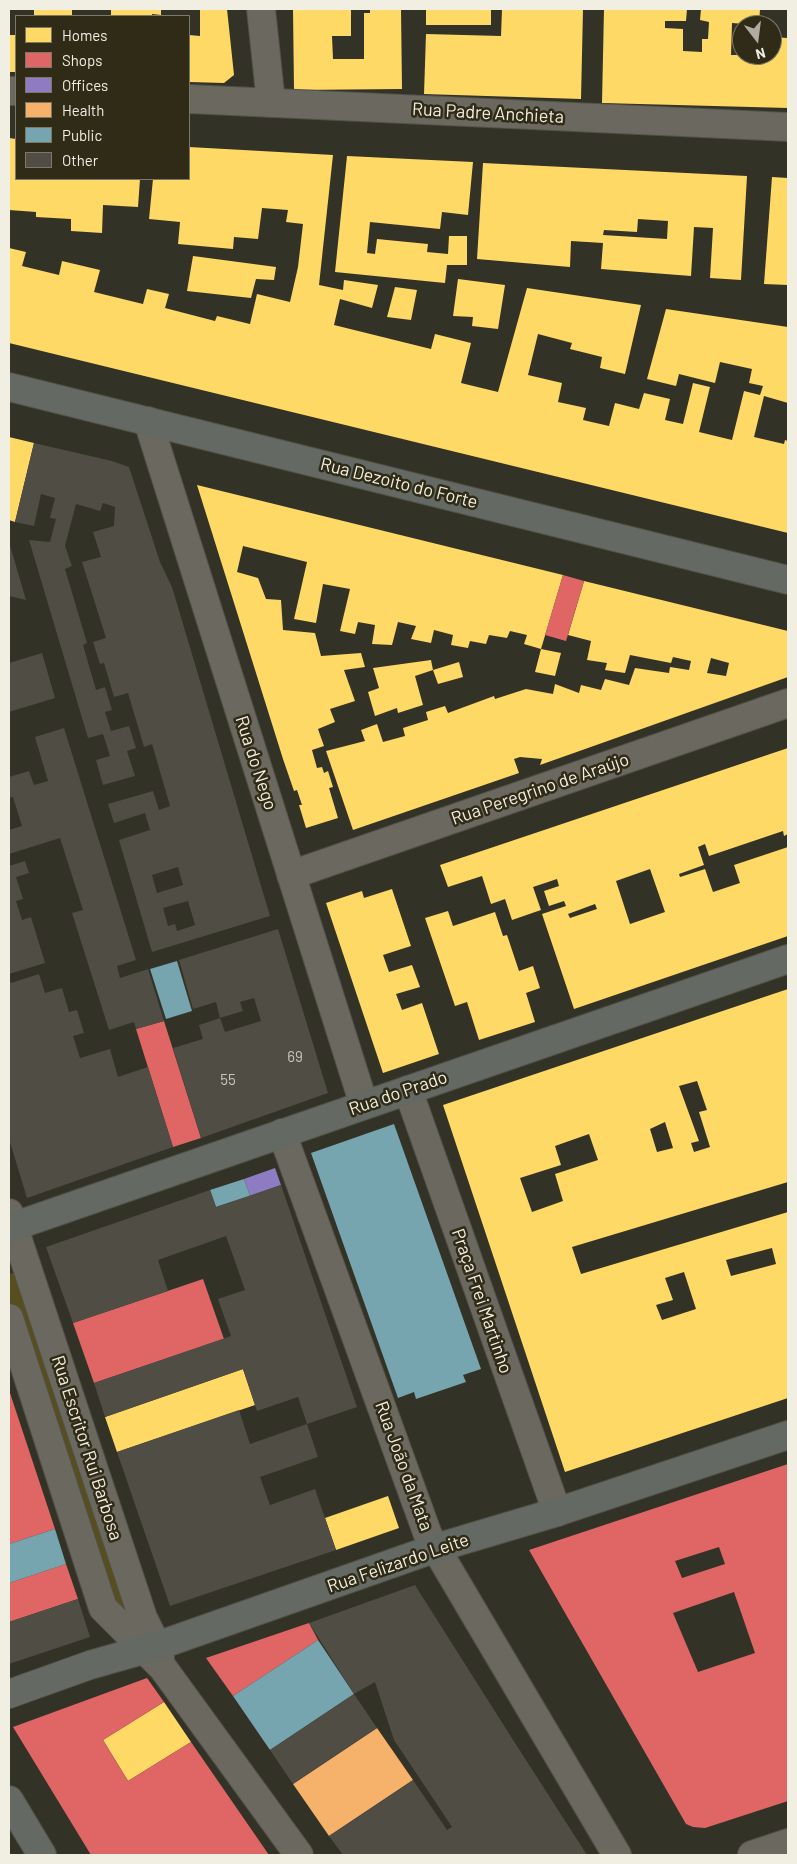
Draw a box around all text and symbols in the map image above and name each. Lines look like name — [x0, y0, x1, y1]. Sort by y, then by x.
legend — [15, 15, 190, 180]
north arrow — [732, 15, 782, 65]
text: Homes — [62, 26, 107, 44]
text: N — [754, 45, 767, 63]
text: Shops — [62, 51, 102, 69]
text: Offices — [62, 76, 108, 94]
street label: Rua Padre Anchieta — [411, 98, 565, 128]
text: Health — [62, 101, 104, 119]
text: Public — [62, 126, 102, 144]
text: Other — [62, 151, 98, 169]
street label: Rua Dezoito do Forte — [318, 453, 480, 513]
street label: Rua do Nego — [231, 713, 281, 813]
street label: Rua Peregrino de Araújo — [448, 748, 632, 830]
house number: 69 — [287, 1048, 303, 1066]
street label: Rua do Prado — [346, 1066, 450, 1120]
house number: 55 — [220, 1071, 236, 1089]
street label: Praça Frei Martinho — [447, 1226, 517, 1376]
street label: Rua Escritor Rui Barbosa — [47, 1353, 127, 1543]
street label: Rua João da Mata — [371, 1398, 437, 1534]
street label: Rua Felizardo Leite — [324, 1529, 472, 1597]

